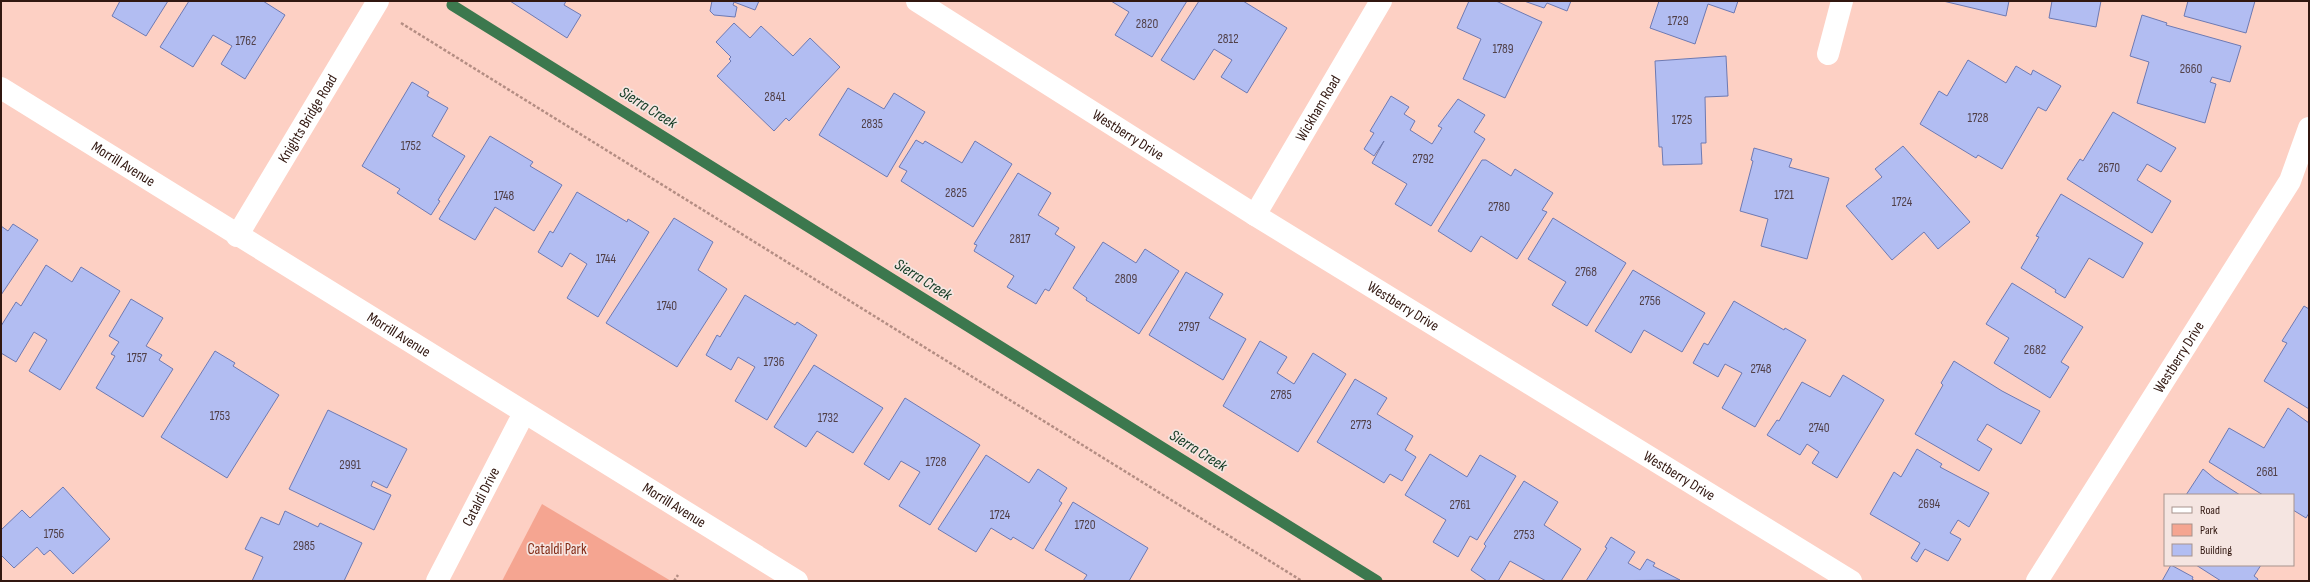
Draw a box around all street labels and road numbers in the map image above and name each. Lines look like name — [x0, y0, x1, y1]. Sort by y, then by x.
street label: Knights Bridge Road — [274, 71, 341, 166]
street label: Wickham Road — [1291, 72, 1345, 145]
street label: Westberry Drive — [1089, 105, 1167, 164]
street label: Morrill Avenue — [88, 137, 159, 191]
street label: Westberry Drive — [1364, 277, 1443, 335]
street label: Morrill Avenue — [364, 308, 434, 361]
street label: Westberry Drive — [2149, 318, 2208, 396]
street label: Westberry Drive — [1640, 446, 1719, 505]
street label: Cataldi Drive — [458, 464, 504, 529]
street label: Morrill Avenue — [639, 478, 710, 532]

